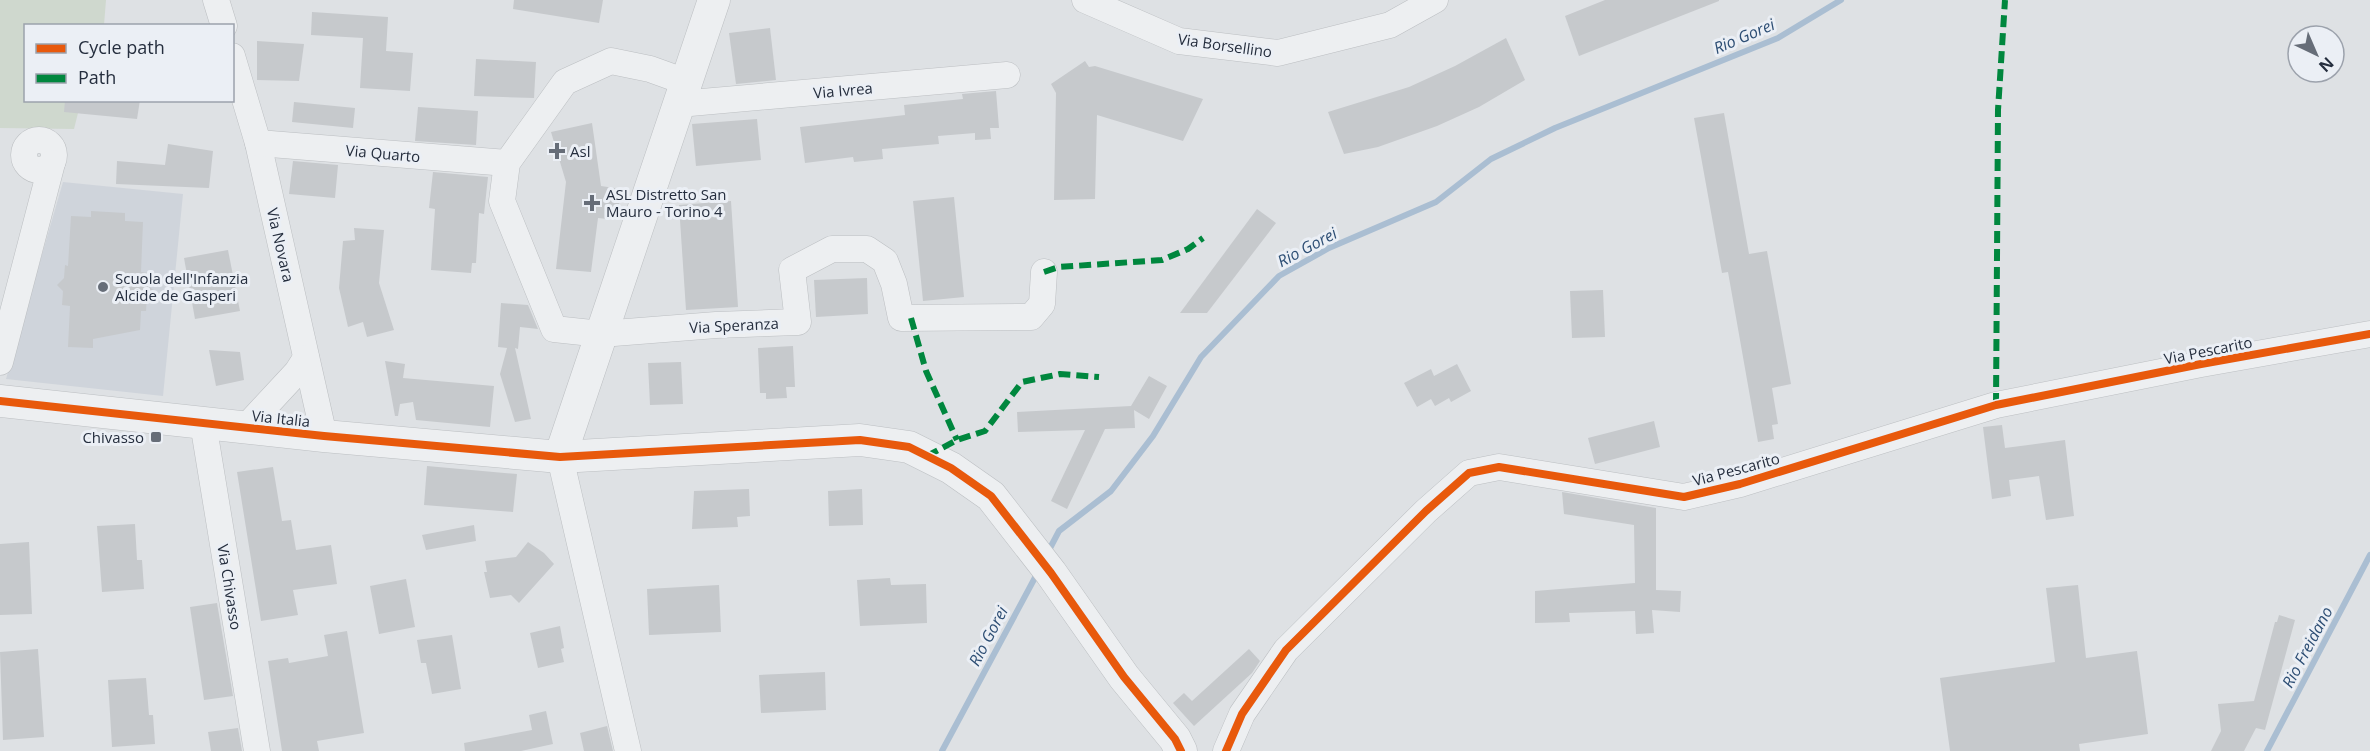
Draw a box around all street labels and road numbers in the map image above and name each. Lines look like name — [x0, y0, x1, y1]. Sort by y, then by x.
street label: Via Borsellino — [1177, 28, 1273, 62]
street label: Via Ivrea — [812, 77, 874, 103]
street label: Via Quarto — [345, 140, 421, 166]
street label: Via Novara — [263, 206, 299, 284]
street label: Via Speranza — [689, 313, 779, 337]
street label: Via Pescarito — [2162, 332, 2254, 368]
street label: Via Italia — [251, 405, 311, 431]
street label: Via Pescarito — [1690, 448, 1782, 490]
street label: Via Chivasso — [213, 543, 247, 631]

